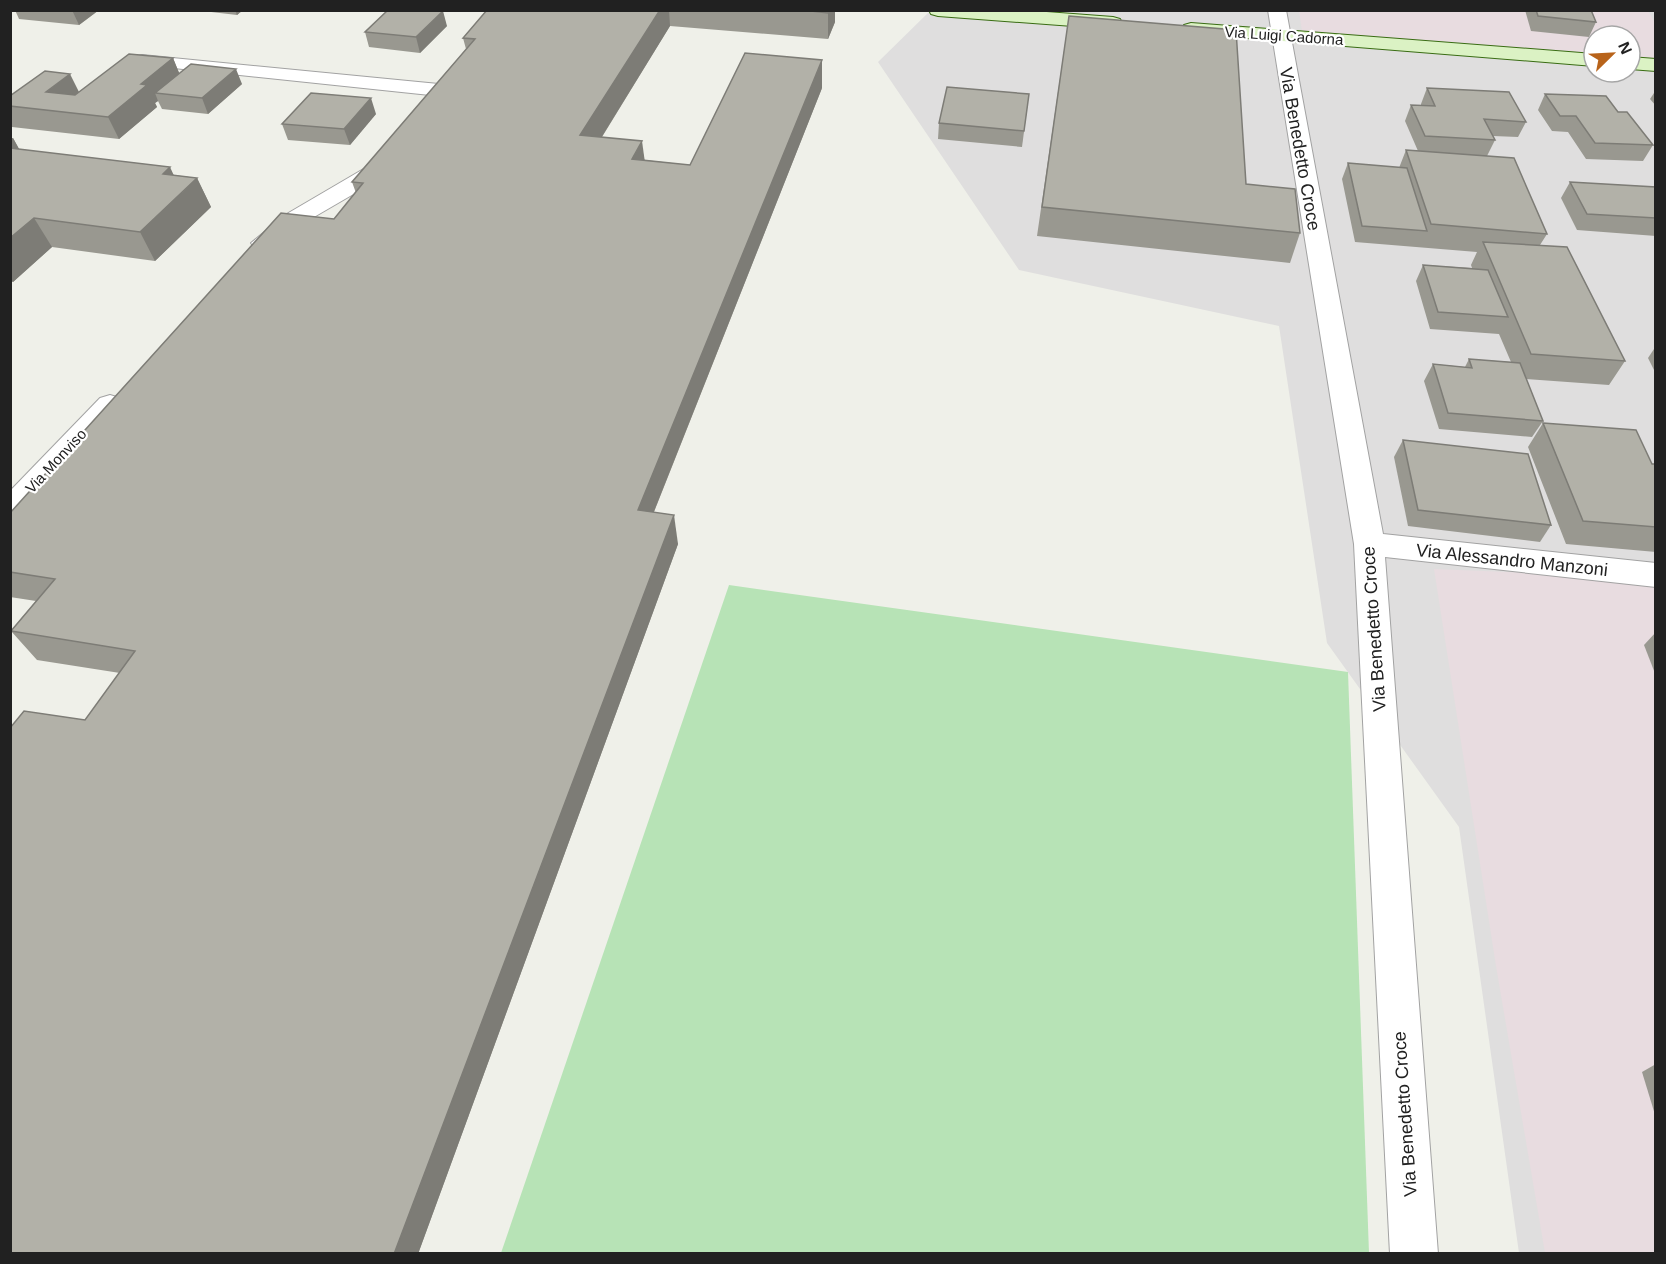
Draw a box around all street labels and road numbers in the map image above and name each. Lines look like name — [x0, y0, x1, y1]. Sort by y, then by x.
street label: Via Luigi Cadorna — [1224, 23, 1345, 48]
street label: Via Benedetto Croce — [1276, 66, 1324, 232]
street label: Via Monviso — [22, 425, 90, 496]
street label: Via Alessandro Manzoni — [1415, 540, 1609, 580]
street label: Via Benedetto Croce — [1358, 546, 1390, 712]
street label: Via Benedetto Croce — [1389, 1031, 1421, 1197]

